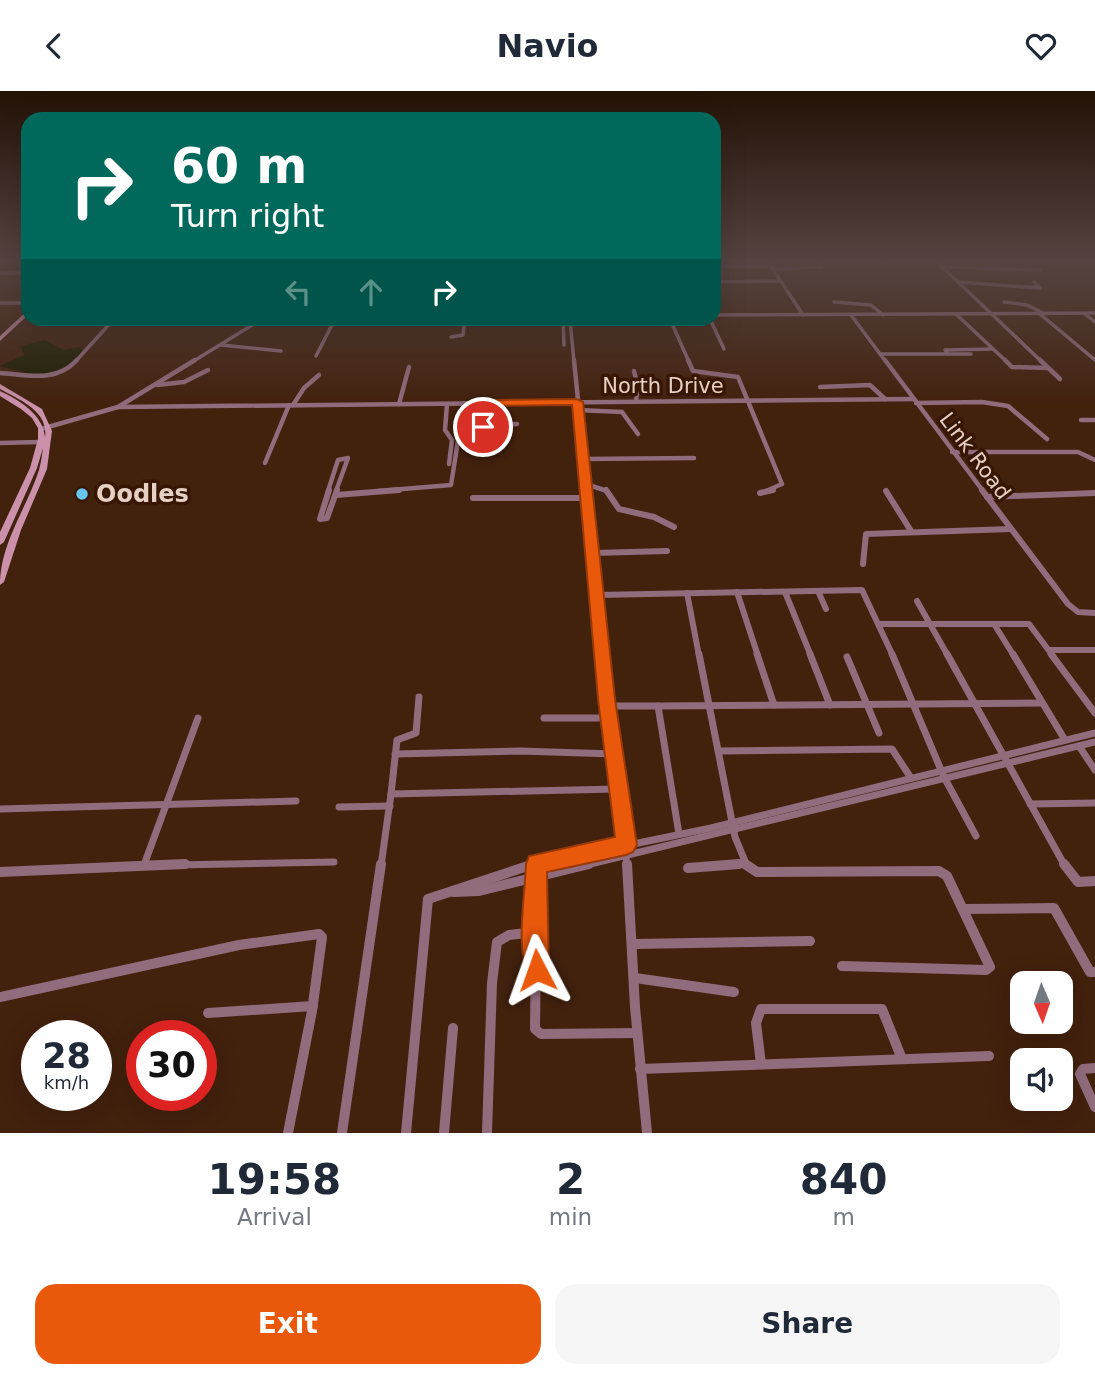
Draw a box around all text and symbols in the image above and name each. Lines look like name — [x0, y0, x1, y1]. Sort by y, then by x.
icon: back — [35, 27, 73, 65]
text: Navio — [496, 27, 599, 65]
icon: heart — [1022, 27, 1060, 65]
text: 60 m — [171, 138, 307, 195]
icon: right — [56, 140, 147, 231]
text: Turn right — [171, 197, 324, 235]
icon: left — [279, 273, 317, 311]
icon: ahead — [352, 273, 390, 311]
icon: right — [425, 273, 463, 311]
street label: North Drive — [602, 374, 724, 398]
pin — [453, 397, 513, 457]
icon: arrive — [464, 408, 502, 446]
street label: Link Road — [935, 408, 1015, 504]
place label: Oodles — [96, 480, 189, 508]
marker: Oodles — [74, 486, 90, 502]
position arrow — [500, 933, 574, 1007]
north arrow — [1010, 971, 1073, 1034]
map controls — [1010, 971, 1073, 1111]
speed limit sign: 30 — [126, 1020, 217, 1111]
text: 28 — [42, 1036, 91, 1076]
button: sound — [1010, 1048, 1073, 1111]
text: km/h — [44, 1072, 89, 1093]
text: 19:58 — [208, 1155, 341, 1204]
text: 2 — [556, 1155, 585, 1204]
text: 840 — [800, 1155, 887, 1204]
text: Arrival — [237, 1204, 312, 1230]
text: min — [549, 1204, 592, 1230]
text: m — [832, 1204, 855, 1230]
button: Exit — [35, 1284, 541, 1364]
button: Share — [555, 1284, 1060, 1364]

